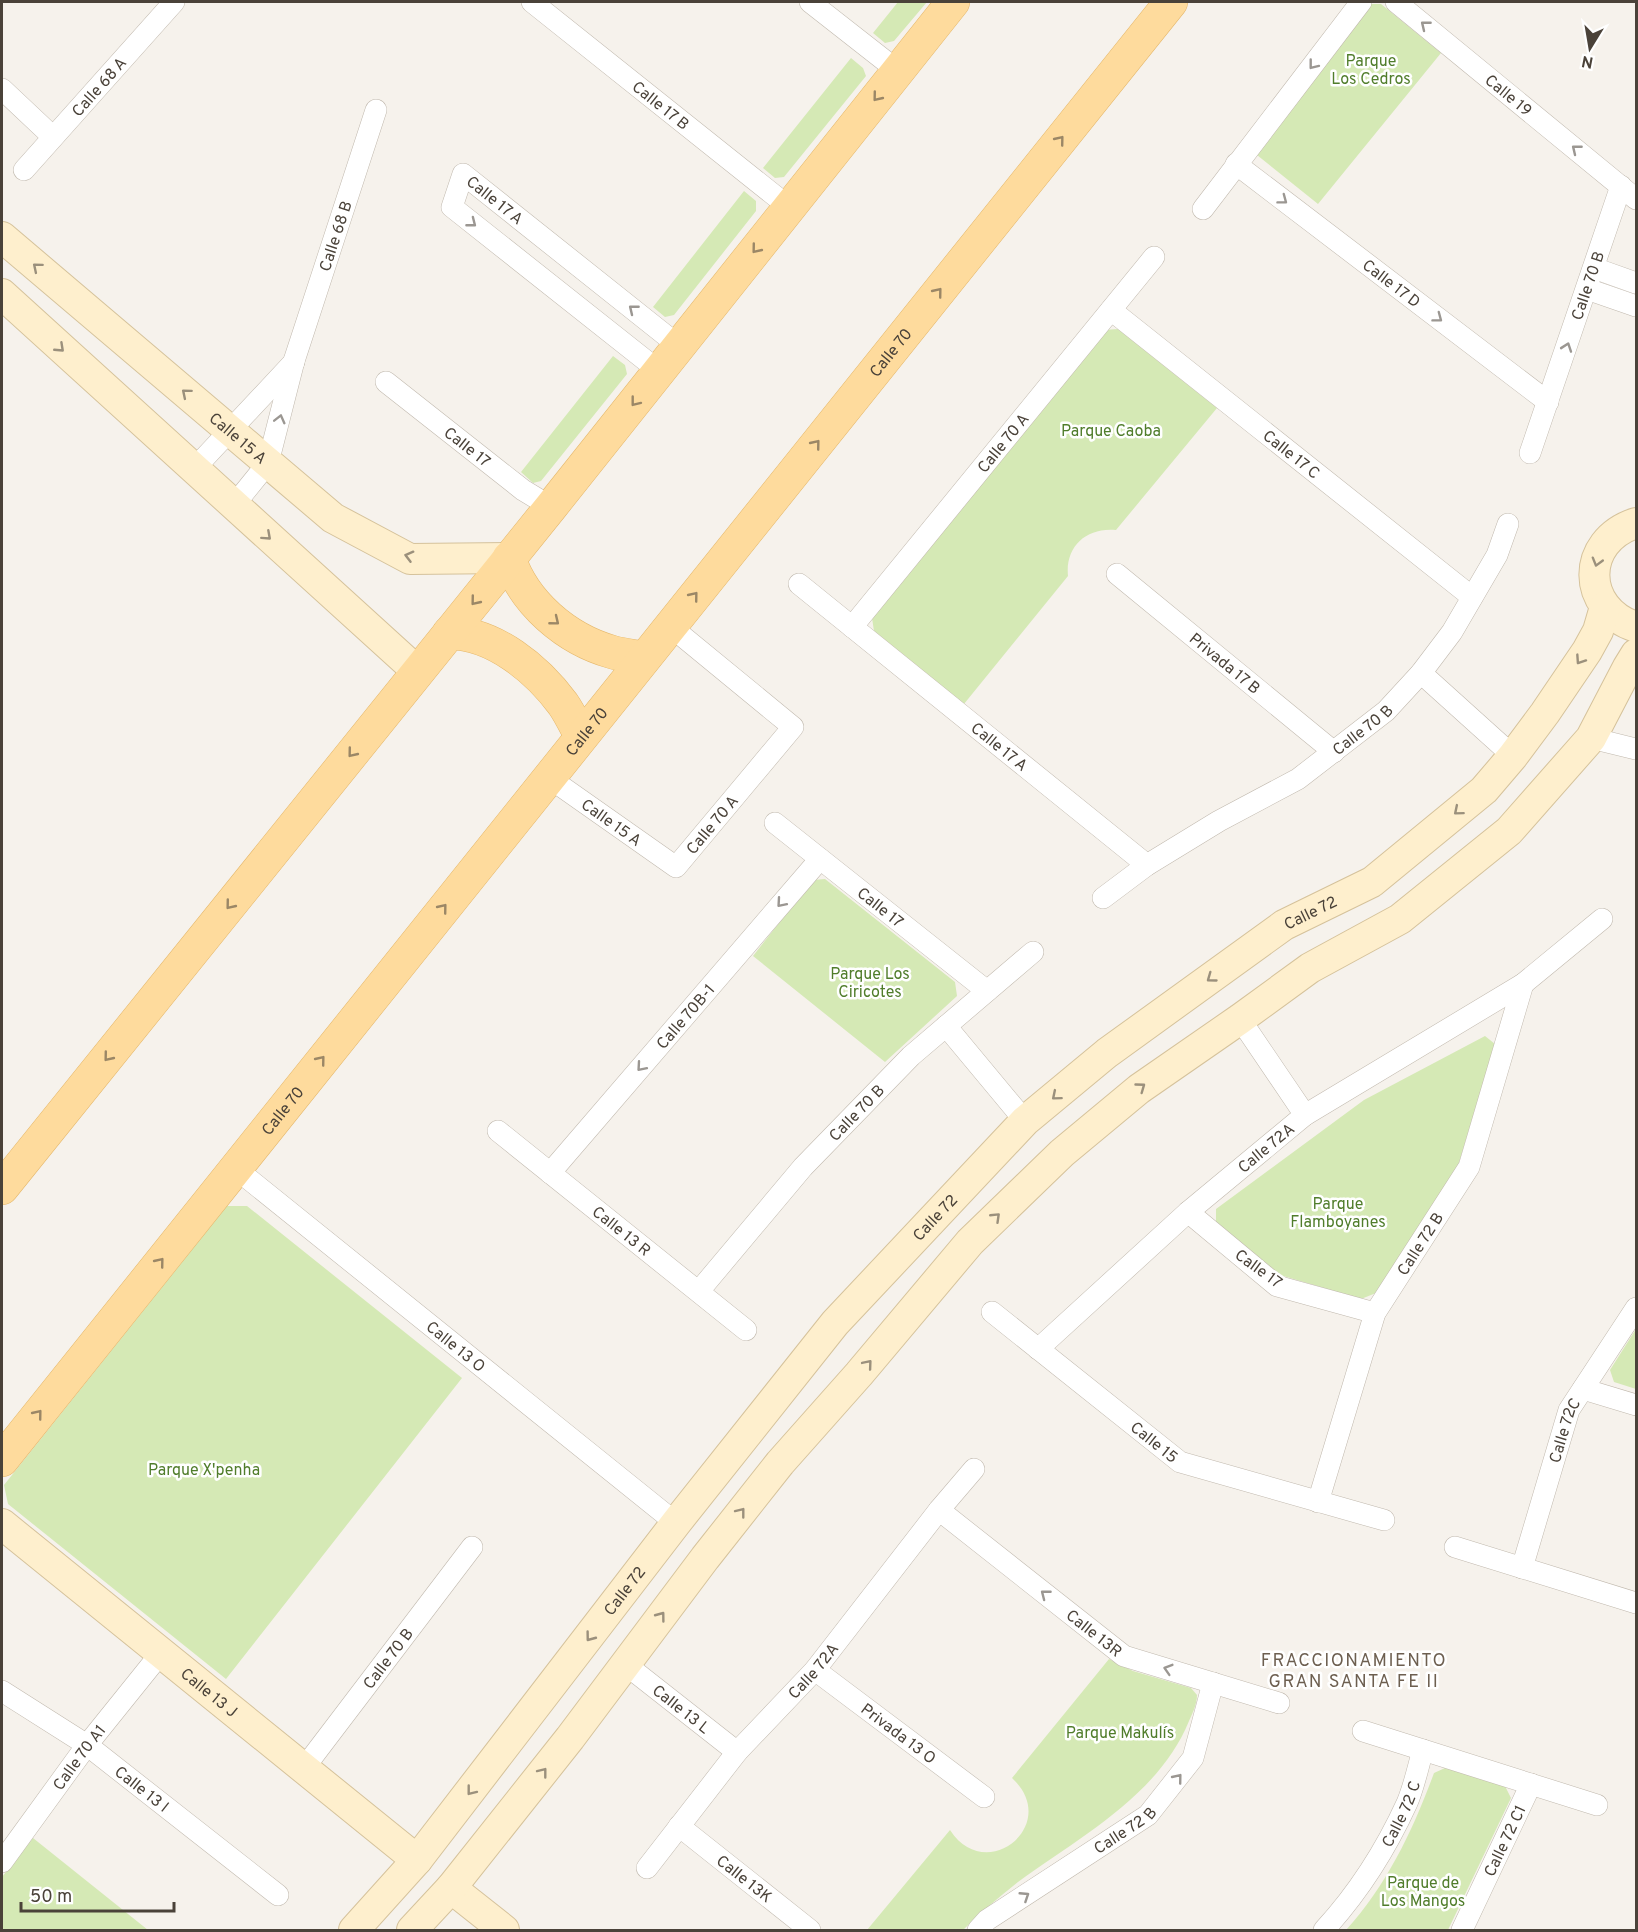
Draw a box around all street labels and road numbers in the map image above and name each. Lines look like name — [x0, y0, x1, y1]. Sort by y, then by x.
street label: Calle 68 A — [68, 54, 132, 122]
street label: Calle 19 — [1480, 71, 1535, 121]
street label: Calle 17 B — [627, 78, 692, 135]
street label: Calle 17 A — [461, 172, 527, 230]
street label: Calle 68 B — [316, 199, 358, 274]
street label: Calle 70 B — [1568, 249, 1610, 323]
street label: Calle 17 D — [1358, 256, 1424, 313]
street label: Calle 70 — [866, 325, 917, 382]
street label: Calle 15 A — [204, 409, 270, 469]
street label: Calle 70 A — [974, 410, 1034, 478]
street label: Calle 17 — [439, 423, 494, 472]
street label: Calle 17 C — [1258, 427, 1323, 484]
street label: Privada 17 B — [1184, 629, 1264, 699]
street label: Calle 70 B — [1329, 701, 1399, 761]
street label: Calle 70 — [562, 704, 613, 761]
street label: Calle 17 A — [966, 719, 1031, 777]
street label: Calle 70 A — [683, 792, 744, 859]
street label: Calle 15 A — [576, 795, 645, 852]
street label: Calle 17 — [852, 884, 907, 933]
street label: Calle 72 — [1281, 893, 1341, 936]
street label: Calle 70B-1 — [653, 981, 720, 1054]
street label: Calle 70 B — [826, 1081, 890, 1146]
street label: Calle 70 — [258, 1083, 309, 1140]
street label: Calle 72A — [1234, 1120, 1299, 1178]
street label: Calle 72 — [909, 1191, 963, 1246]
street label: Calle 13 R — [587, 1202, 654, 1262]
street label: Calle 72 B — [1394, 1209, 1449, 1280]
street label: Calle 17 — [1230, 1246, 1285, 1294]
street label: Calle 13 O — [421, 1318, 489, 1378]
street label: Calle 72C — [1546, 1395, 1586, 1466]
street label: Calle 15 — [1125, 1418, 1181, 1468]
street label: Calle 72 — [600, 1563, 651, 1620]
street label: Calle 13R — [1061, 1606, 1125, 1662]
street label: Calle 70 B — [360, 1625, 419, 1694]
street label: Calle 72A — [784, 1640, 844, 1704]
street label: Calle 13 J — [176, 1664, 241, 1723]
street label: Calle 13 L — [648, 1681, 713, 1739]
street label: Privada 13 O — [856, 1700, 939, 1769]
street label: Calle 70 A1 — [49, 1721, 111, 1795]
street label: Calle 13 I — [110, 1763, 172, 1817]
street label: Calle 72 C — [1378, 1779, 1426, 1851]
street label: Calle 72 C1 — [1481, 1802, 1532, 1880]
street label: Calle 72 B — [1091, 1804, 1162, 1860]
street label: Calle 13K — [712, 1852, 775, 1908]

